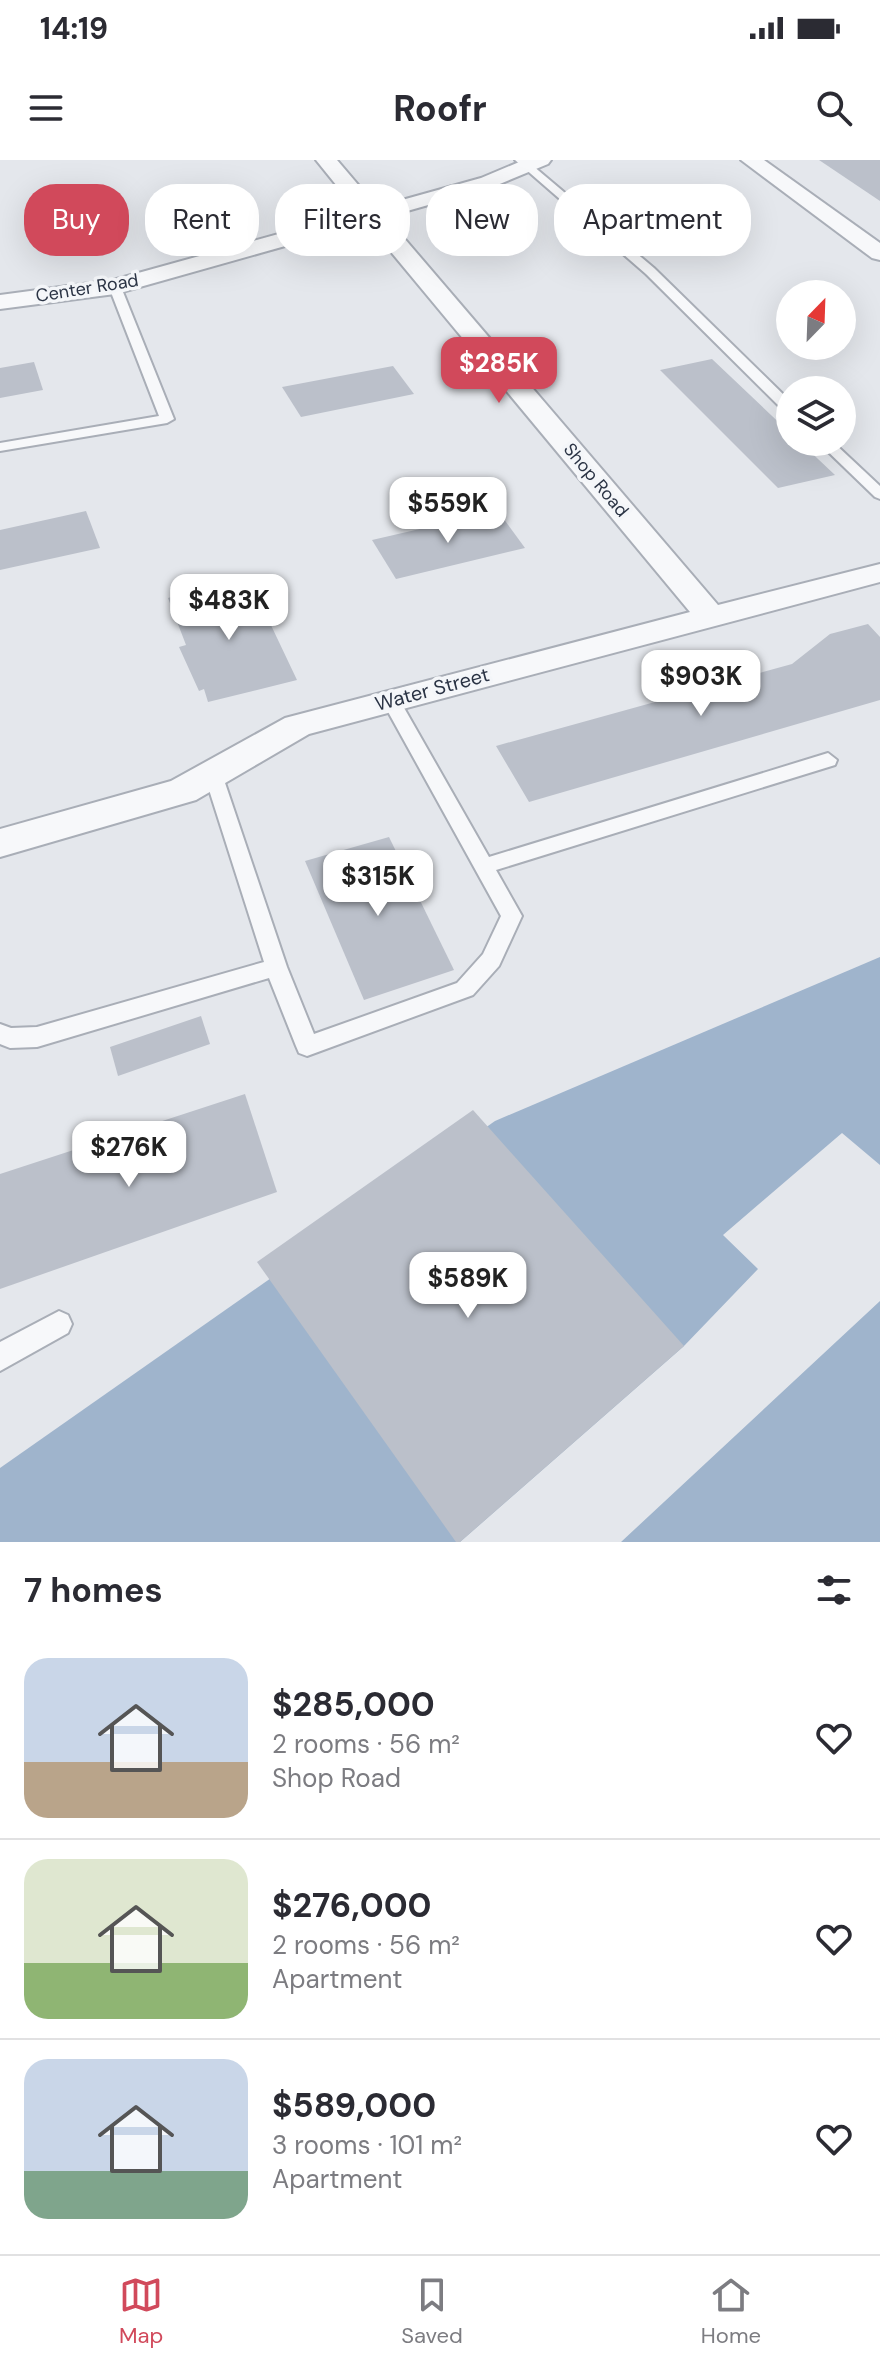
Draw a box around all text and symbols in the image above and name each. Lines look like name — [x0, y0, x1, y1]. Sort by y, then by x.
text: 14:19 — [40, 9, 108, 48]
text: Roofr — [393, 85, 487, 132]
icon: menu — [24, 86, 68, 130]
icon: search — [812, 86, 856, 130]
chip: Buy — [24, 184, 129, 256]
chip: Rent — [145, 184, 259, 256]
chip: Filters — [275, 184, 410, 256]
chip: New — [426, 184, 538, 256]
chip: Apartment — [554, 184, 751, 256]
street label: Center Road — [34, 268, 140, 308]
north arrow — [776, 280, 856, 360]
map controls — [776, 280, 856, 456]
pin: $285K — [443, 337, 555, 405]
text: $285K — [459, 346, 539, 380]
button: layers — [776, 376, 856, 456]
street label: Shop Road — [558, 438, 634, 522]
pin: $559K — [392, 477, 504, 545]
text: $559K — [408, 486, 488, 520]
pin: $483K — [173, 574, 285, 642]
text: $483K — [188, 583, 270, 617]
pin: $903K — [645, 650, 757, 718]
text: $903K — [659, 659, 743, 693]
street label: Water Street — [372, 661, 492, 717]
pin: $315K — [322, 850, 434, 918]
text: $315K — [341, 859, 415, 893]
pin: $276K — [73, 1121, 185, 1189]
text: $276K — [90, 1130, 168, 1164]
pin: $589K — [412, 1252, 524, 1320]
text: $589K — [427, 1261, 509, 1295]
text: 7 homes — [24, 1568, 163, 1613]
icon: filters — [812, 1568, 856, 1612]
text: $285,000 — [272, 1682, 435, 1727]
icon: home — [88, 1690, 184, 1786]
icon: heart — [812, 1716, 856, 1760]
text: 2 rooms · 56 m² — [272, 1727, 460, 1761]
text: Shop Road — [272, 1761, 401, 1795]
text: $276,000 — [272, 1883, 432, 1928]
icon: home — [88, 1891, 184, 1987]
icon: heart — [812, 1917, 856, 1961]
text: 2 rooms · 56 m² — [272, 1928, 460, 1962]
text: Apartment — [272, 1962, 403, 1996]
text: $589,000 — [272, 2083, 436, 2128]
icon: home — [88, 2091, 184, 2187]
icon: heart — [812, 2117, 856, 2161]
text: 3 rooms · 101 m² — [272, 2128, 462, 2162]
text: Apartment — [272, 2162, 403, 2196]
tab: Map — [119, 2273, 163, 2350]
tab: Saved — [401, 2273, 463, 2350]
tab: Home — [701, 2273, 761, 2350]

